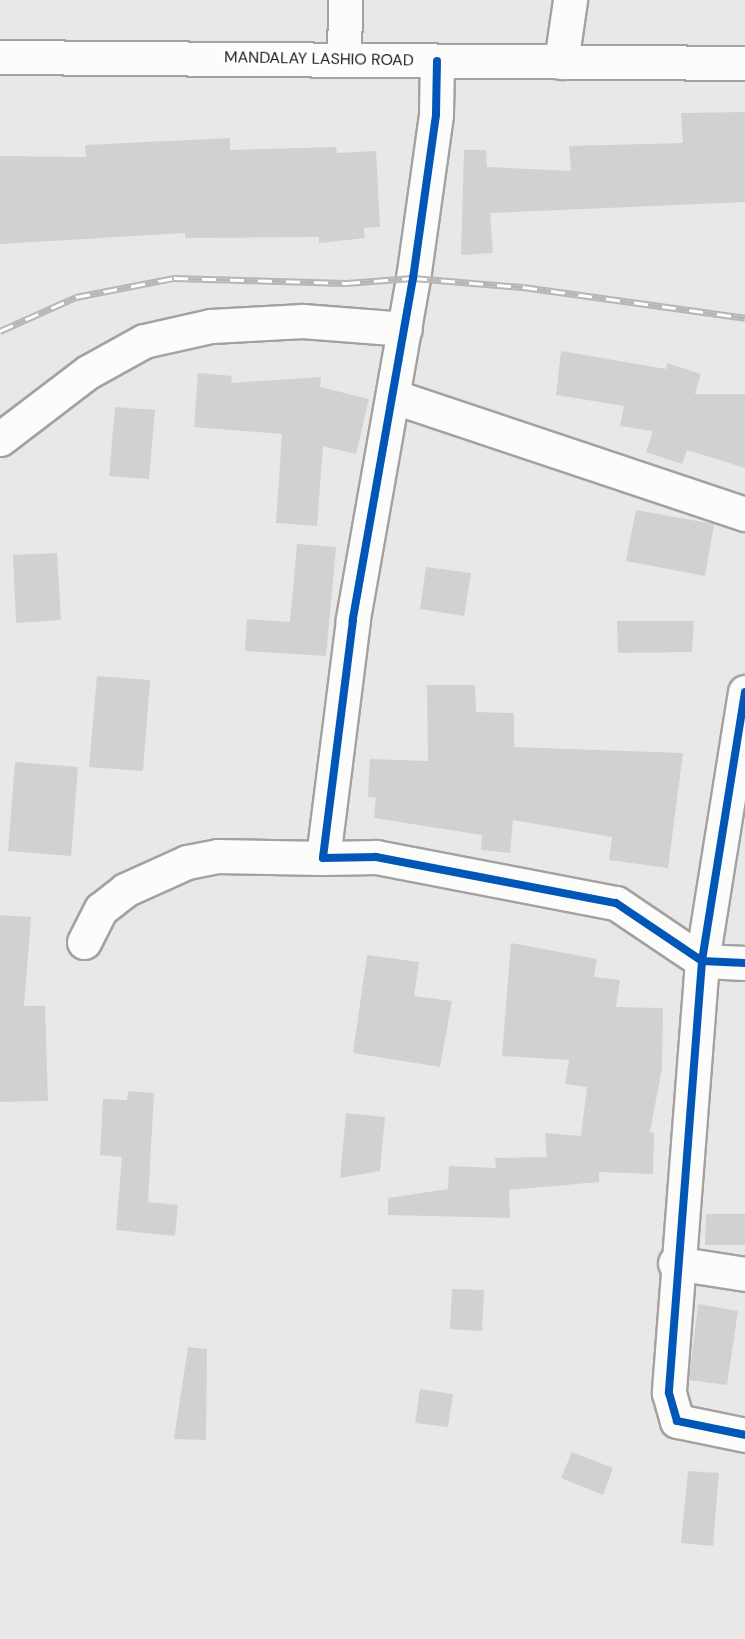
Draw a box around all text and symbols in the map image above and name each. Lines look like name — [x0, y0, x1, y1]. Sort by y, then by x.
street label: MANDALAY LASHIO ROAD — [224, 48, 414, 70]

